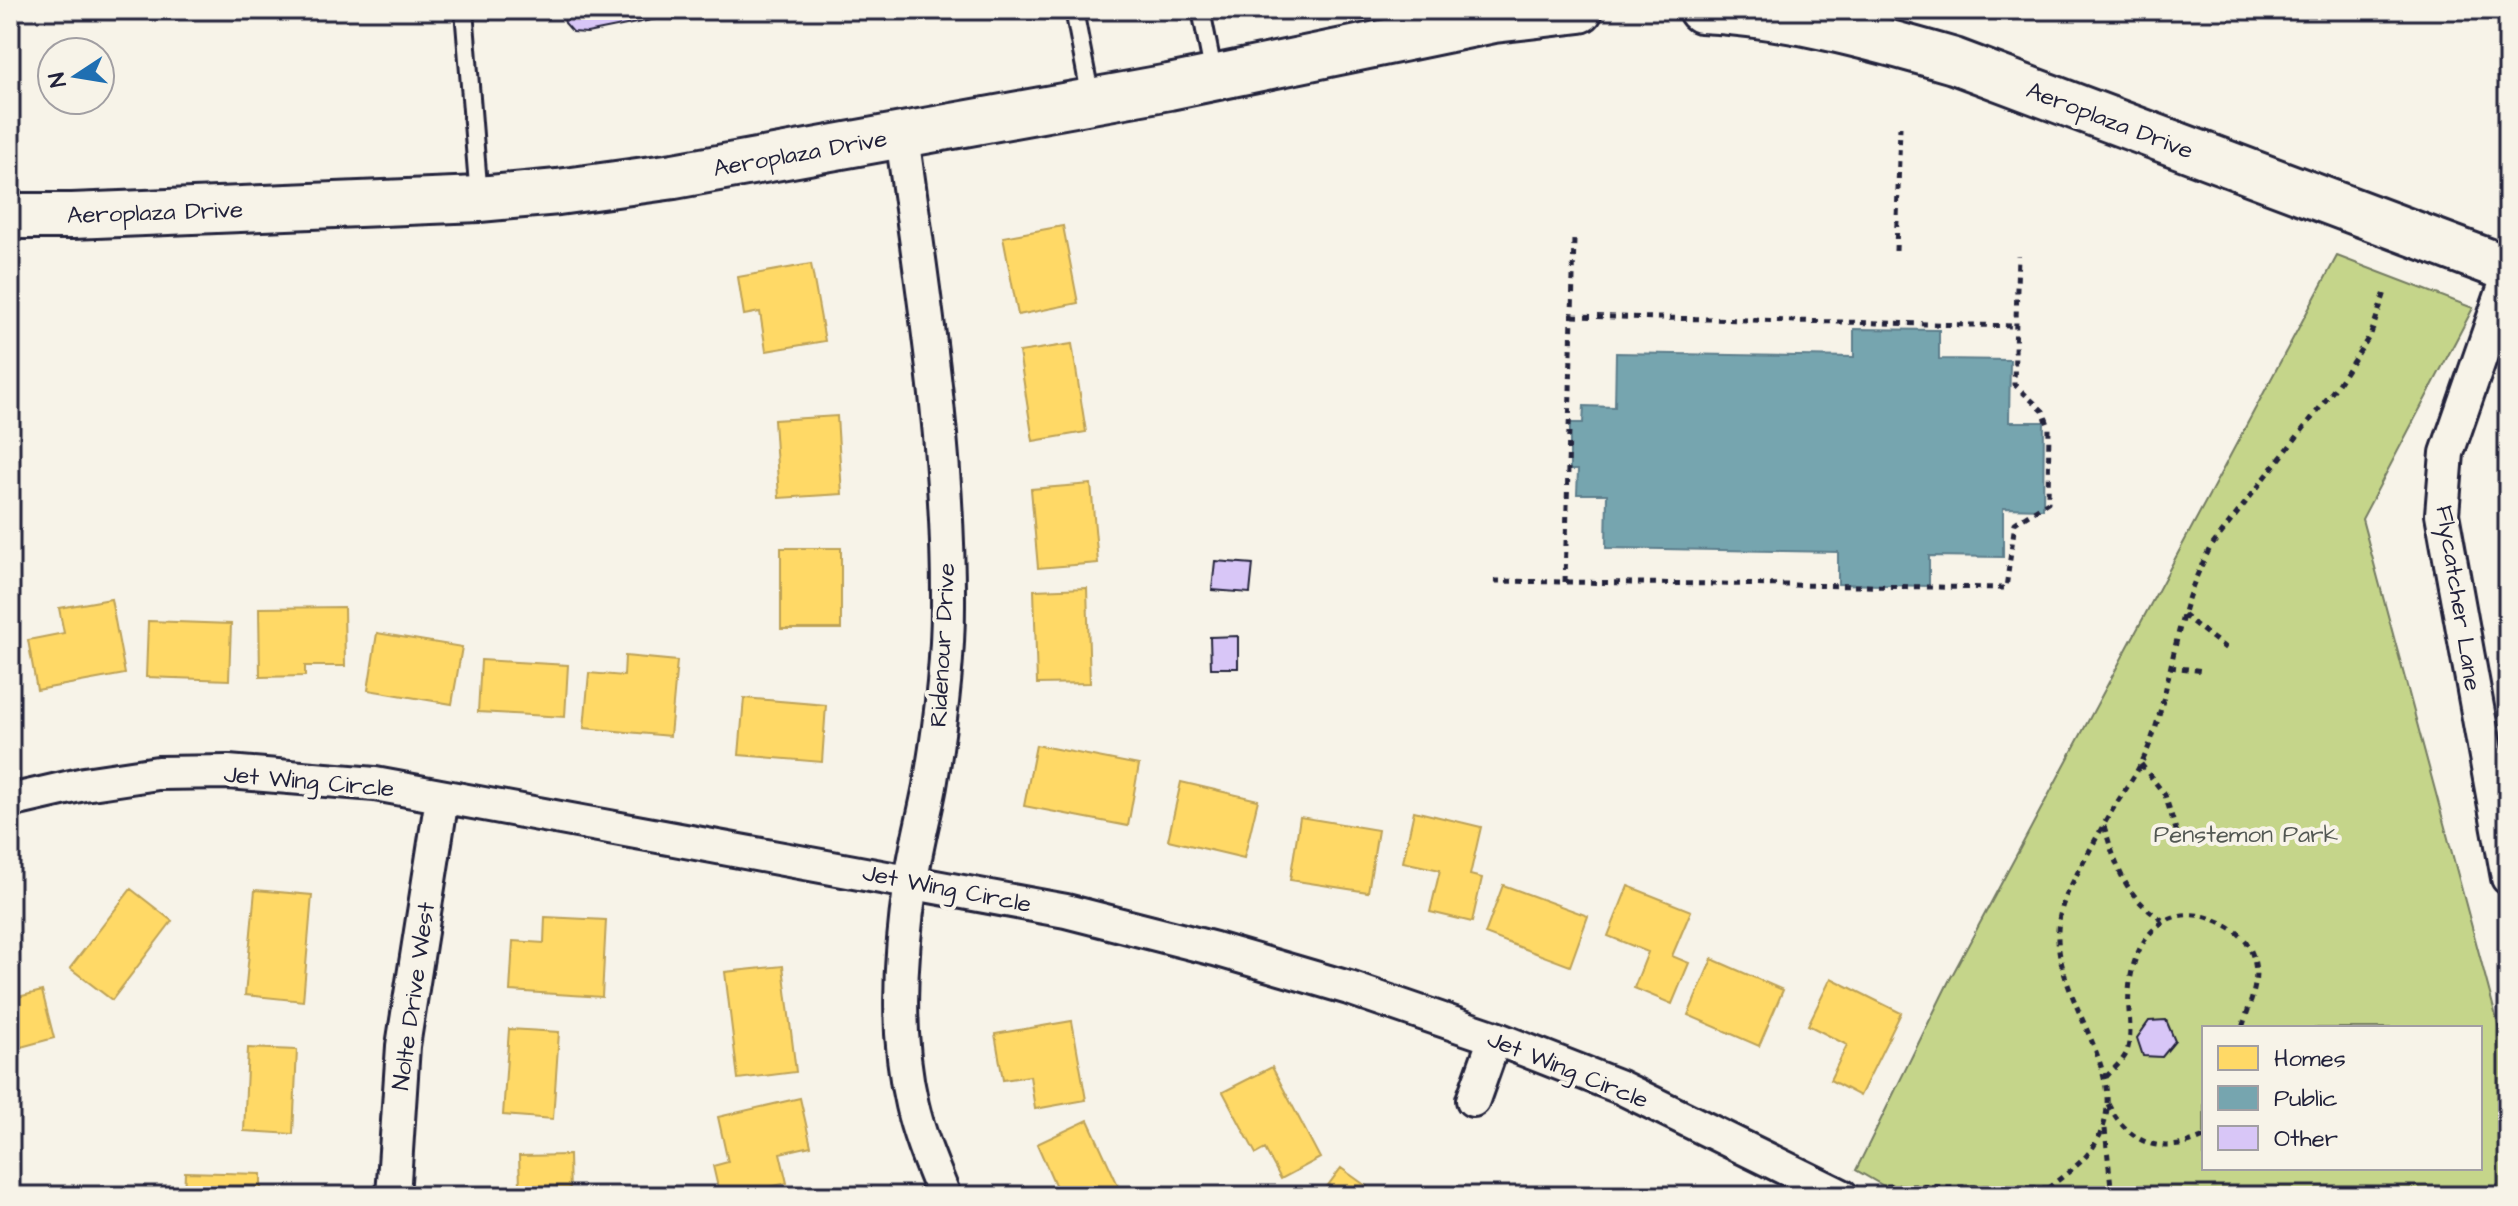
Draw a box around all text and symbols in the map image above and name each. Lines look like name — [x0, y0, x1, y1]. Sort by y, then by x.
north arrow — [36, 36, 116, 116]
text: N — [41, 70, 74, 90]
street label: Aeroplaza Drive — [2021, 74, 2198, 168]
street label: Aeroplaza Drive — [711, 122, 890, 186]
street label: Aeroplaza Drive — [66, 193, 244, 233]
street label: Flycatcher Lane — [2426, 503, 2489, 694]
street label: Ridenour Drive — [922, 562, 964, 728]
street label: Jet Wing Circle — [222, 758, 396, 807]
park label: Penstemon Park — [2154, 818, 2338, 852]
street label: Jet Wing Circle — [859, 856, 1034, 923]
street label: Nolte Drive West — [384, 900, 444, 1092]
street label: Jet Wing Circle — [1482, 1022, 1653, 1119]
legend — [2202, 1026, 2482, 1170]
text: Homes — [2274, 1042, 2346, 1076]
text: Public — [2274, 1082, 2338, 1116]
text: Other — [2274, 1122, 2338, 1156]

